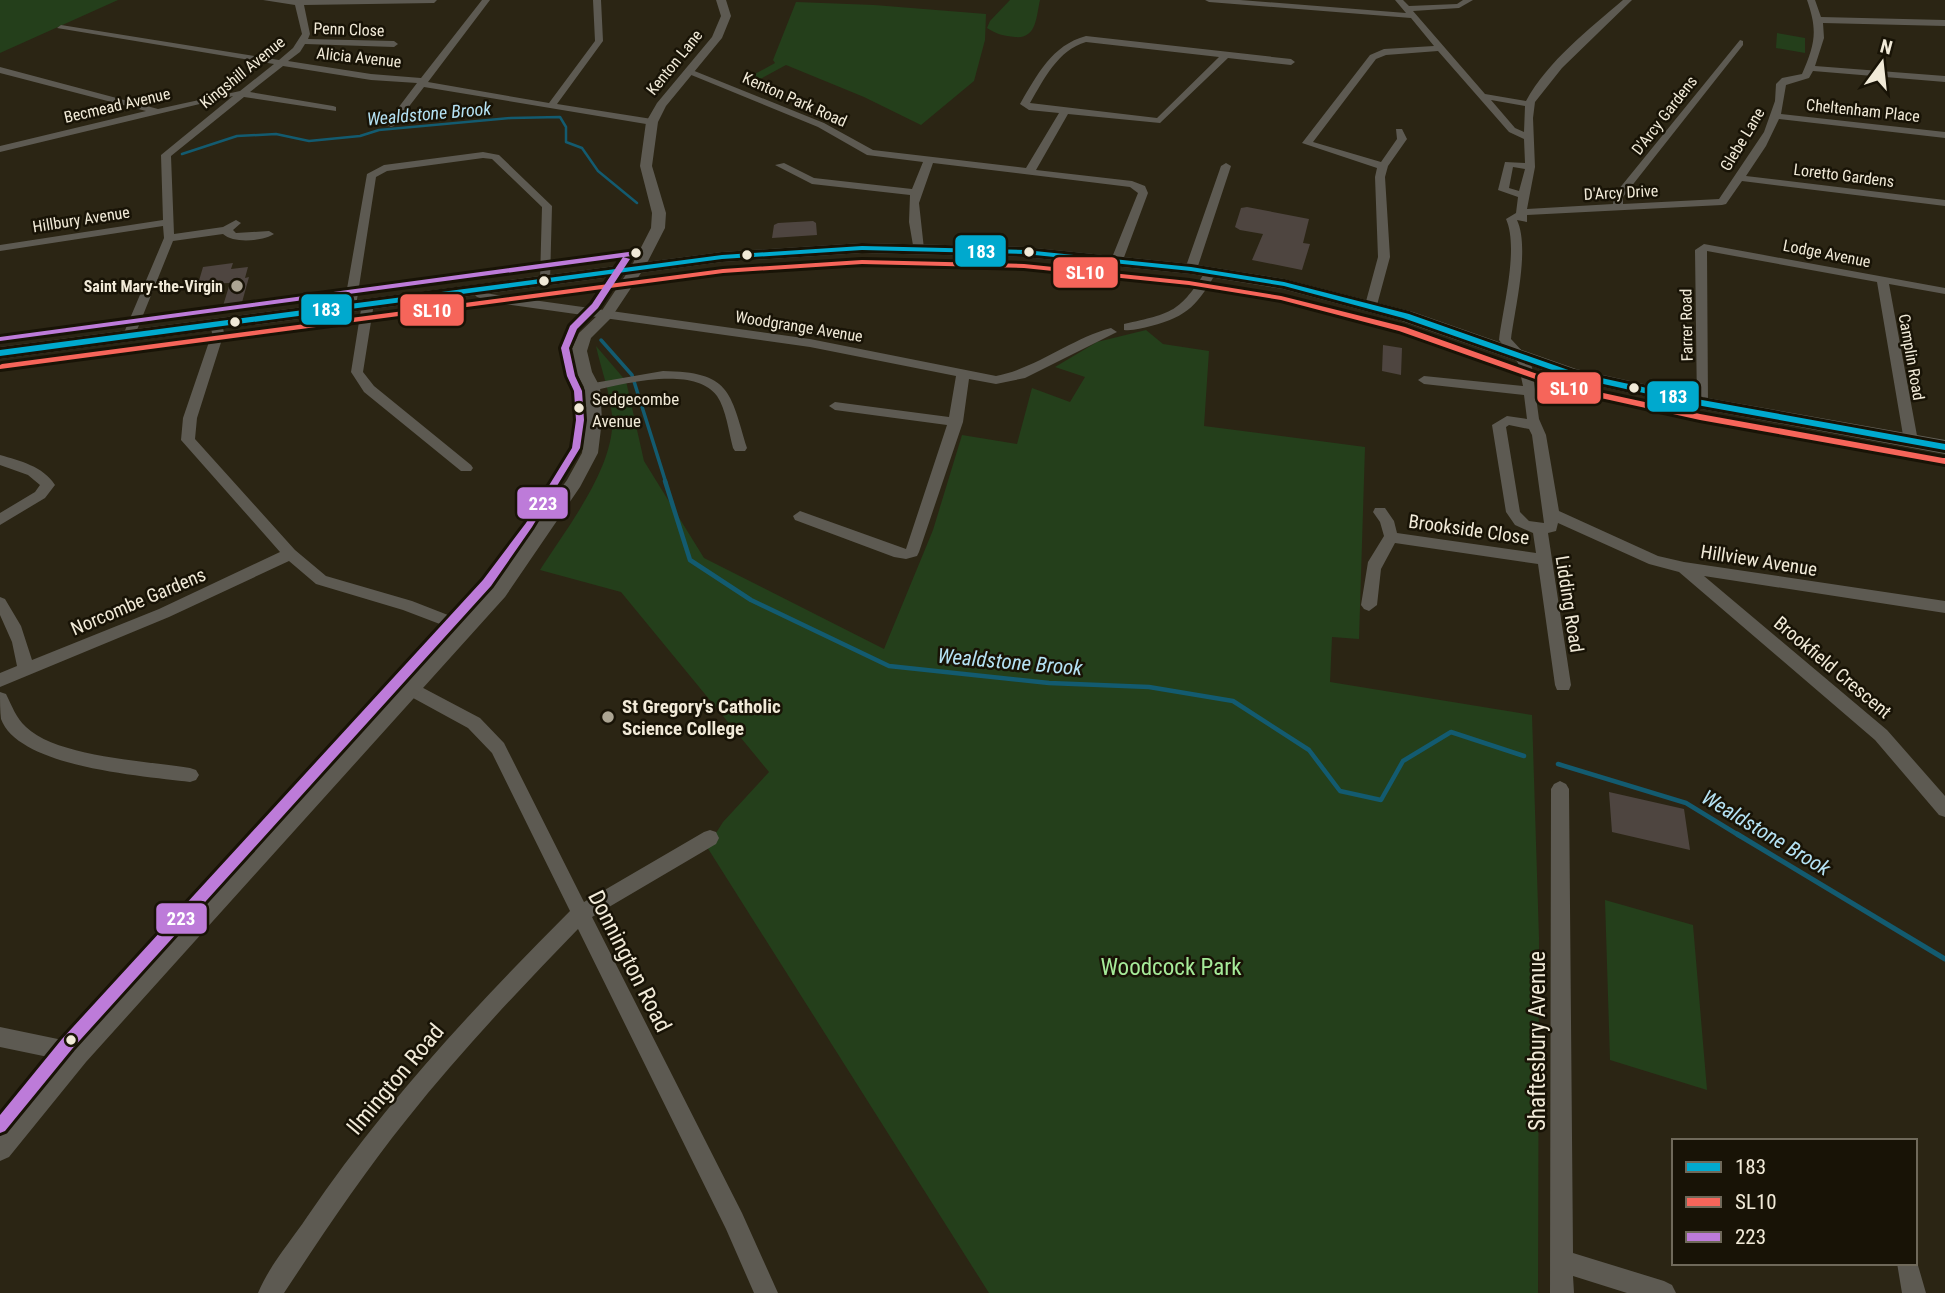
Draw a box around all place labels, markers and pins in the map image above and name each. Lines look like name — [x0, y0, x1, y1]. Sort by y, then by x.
unlabelled marker — [1022, 245, 1036, 259]
unlabelled marker — [629, 246, 643, 260]
unlabelled marker — [740, 248, 754, 262]
unlabelled marker — [537, 274, 551, 288]
place label: Saint Mary-the-Virgin — [84, 277, 223, 296]
marker: Saint Mary-the-Virgin — [229, 278, 245, 294]
unlabelled marker — [228, 315, 242, 329]
unlabelled marker — [1627, 381, 1641, 395]
place label: Sedgecombe Avenue — [592, 389, 679, 431]
marker: Sedgecombe Avenue — [572, 401, 586, 415]
place label: St Gregory's Catholic Science College — [622, 695, 781, 740]
marker: St Gregory's Catholic Science College — [600, 709, 616, 725]
unlabelled marker — [64, 1033, 78, 1047]

